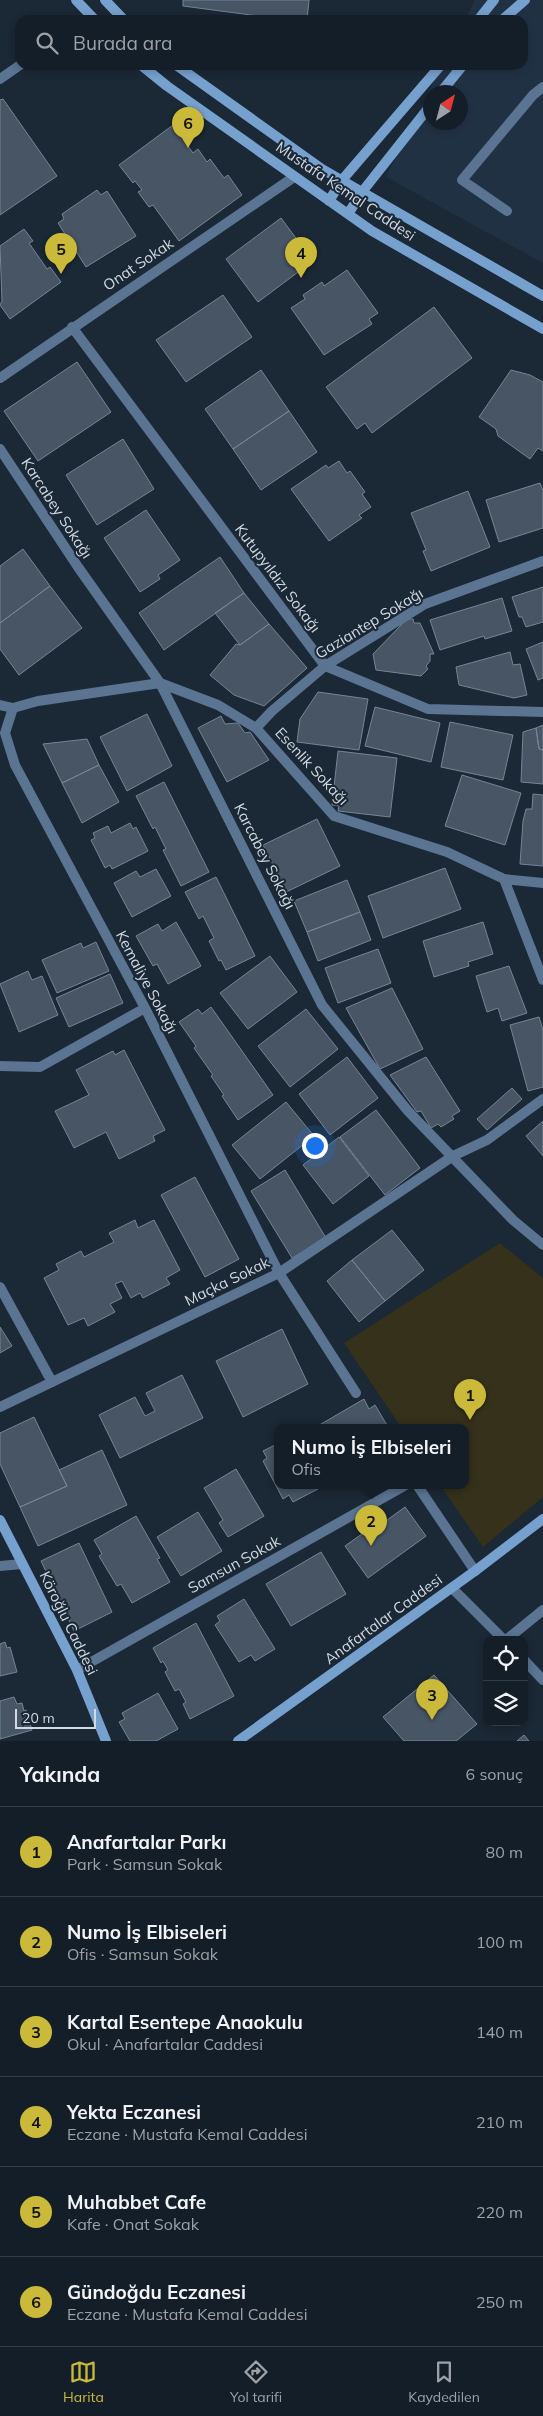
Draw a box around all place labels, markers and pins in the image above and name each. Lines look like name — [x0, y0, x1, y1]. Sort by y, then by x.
pin: 6 — [172, 107, 204, 148]
pin: 5 — [45, 233, 77, 274]
pin: 4 — [285, 237, 317, 278]
pin: 1 — [454, 1379, 486, 1420]
pin: 2 — [355, 1505, 387, 1546]
pin: 3 — [416, 1679, 448, 1720]

